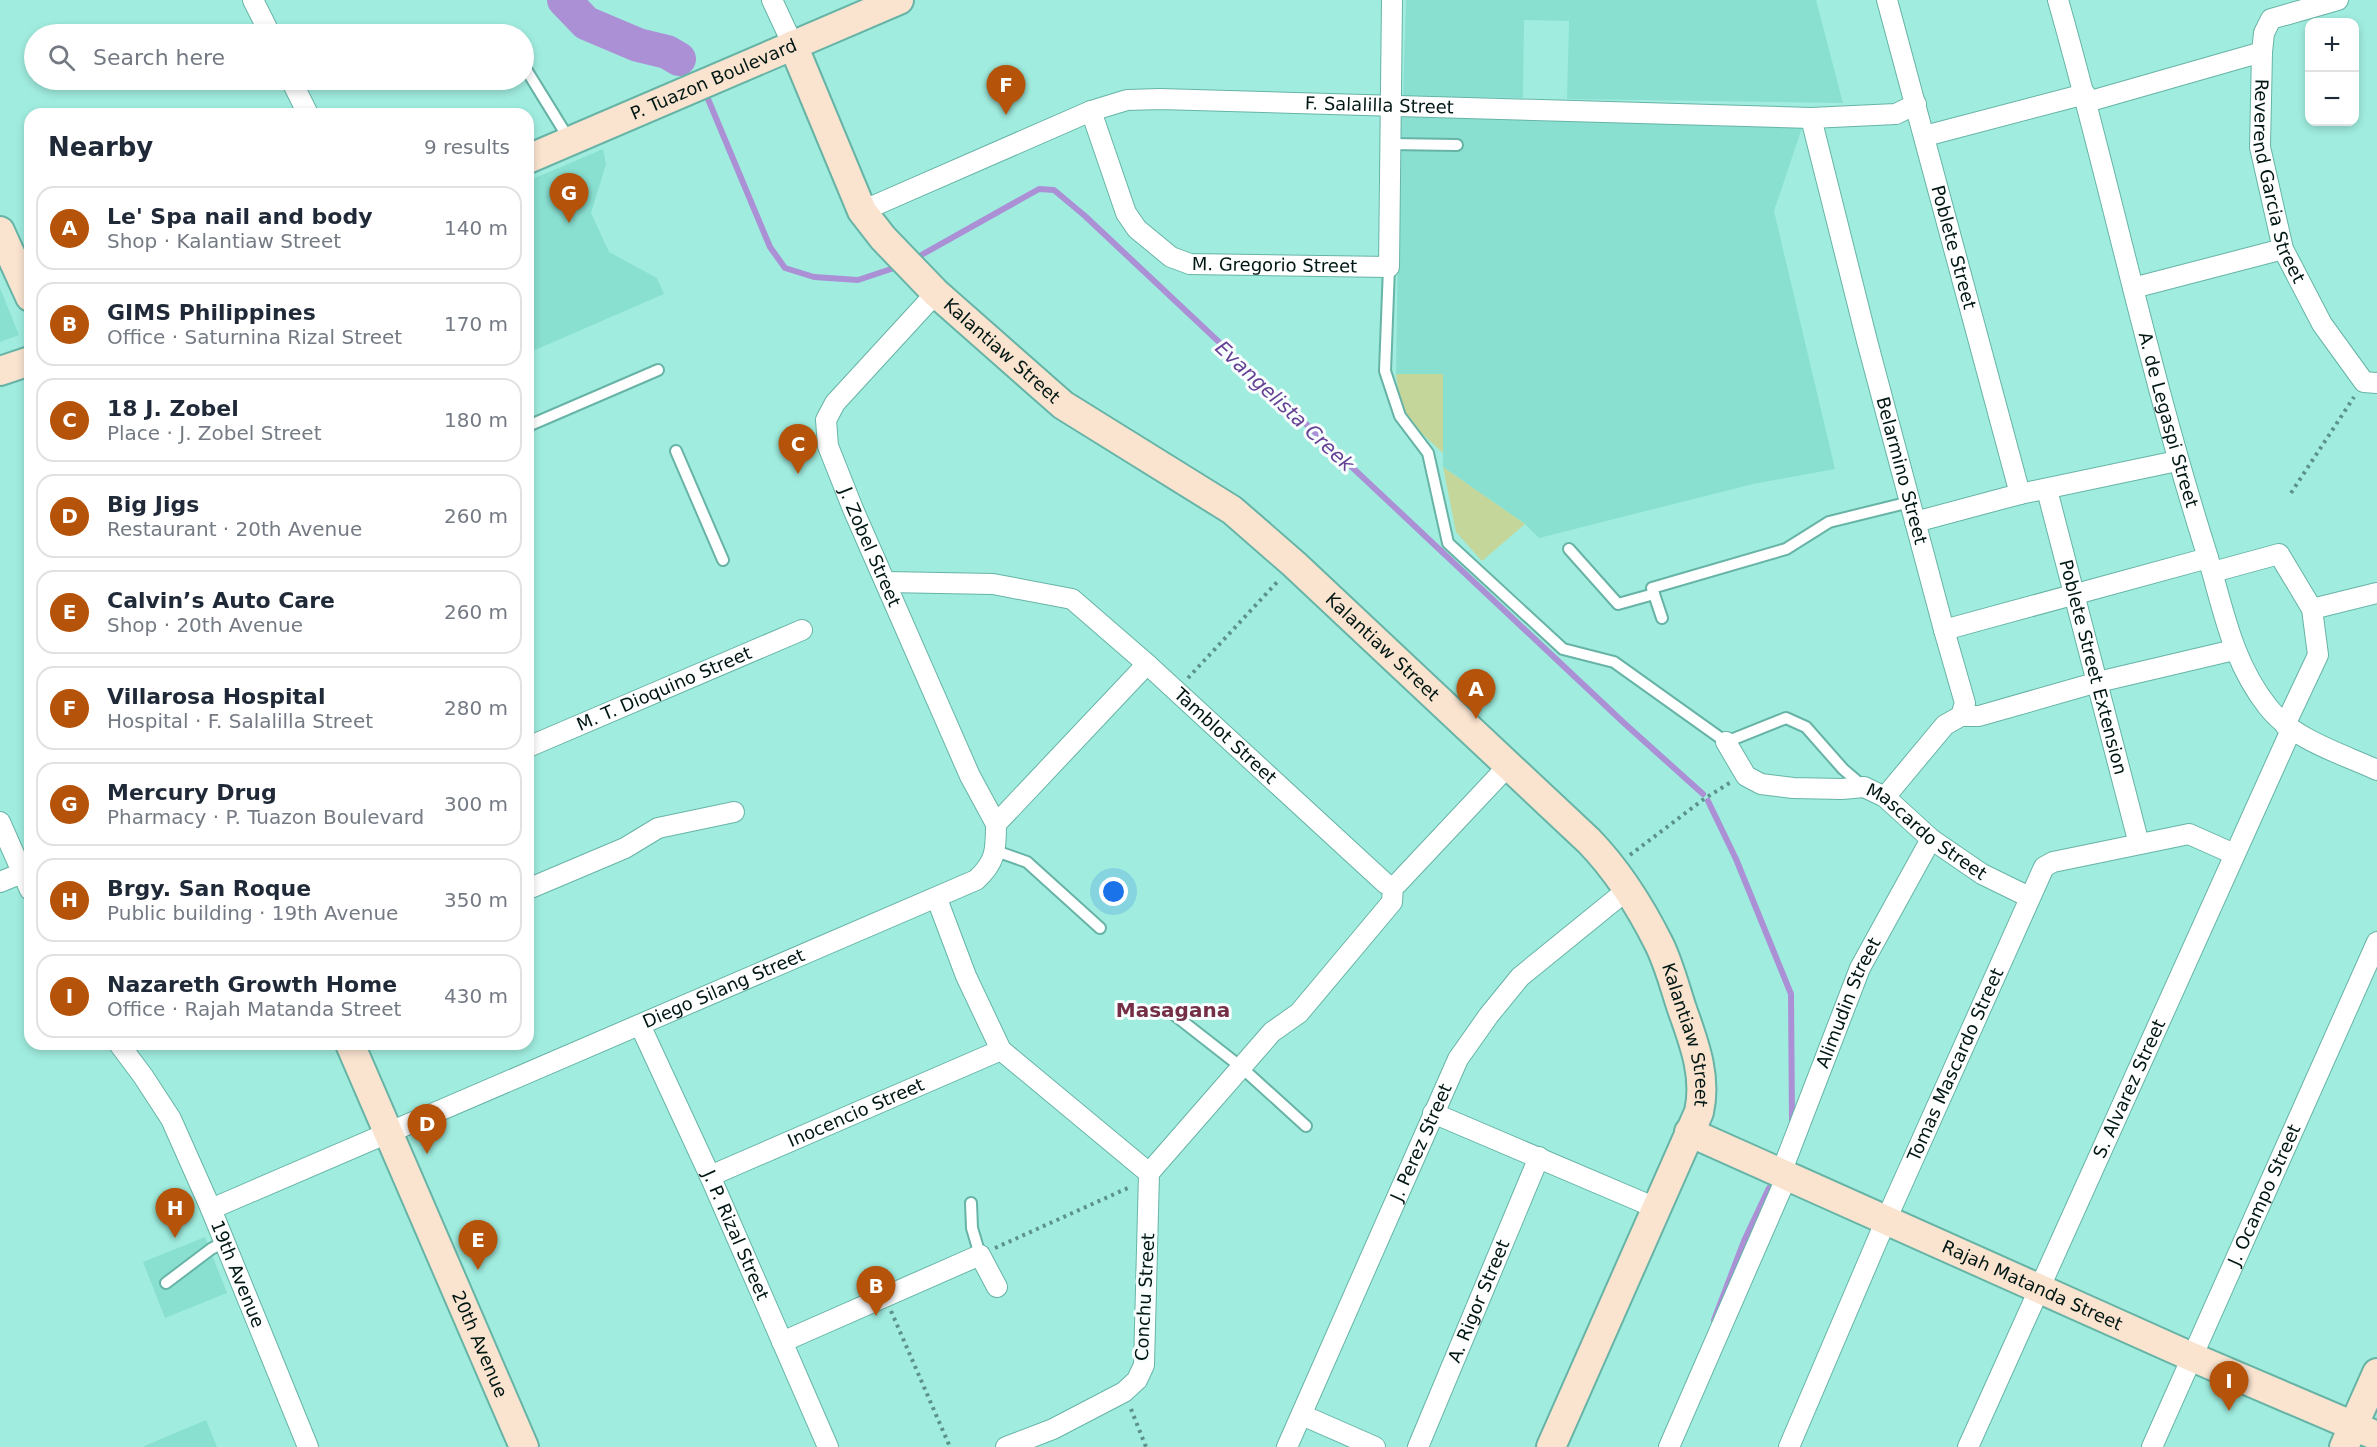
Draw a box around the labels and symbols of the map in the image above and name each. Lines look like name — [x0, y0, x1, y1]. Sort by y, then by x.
street label: P. Tuazon Boulevard — [627, 34, 800, 124]
pin: F — [986, 66, 1026, 115]
street label: Reverend Garcia Street — [2249, 79, 2310, 286]
street label: F. Salalilla Street — [1305, 92, 1454, 118]
pin: G — [550, 174, 588, 223]
street label: Poblete Street — [1927, 183, 1981, 311]
street label: M. Gregorio Street — [1192, 253, 1357, 277]
street label: Kalantiaw Street — [940, 294, 1065, 408]
street label: A. de Legaspi Street — [2135, 330, 2203, 510]
water label: Evangelista Creek — [1211, 336, 1360, 477]
street label: Belarmino Street — [1872, 394, 1932, 547]
pin: C — [778, 424, 818, 474]
street label: J. Zobel Street — [835, 483, 905, 610]
street label: Poblete Street Extension — [2055, 557, 2132, 777]
street label: Kalantiaw Street — [1321, 588, 1444, 705]
street label: M. T. Dioquino Street — [573, 642, 754, 735]
pin: A — [1456, 670, 1496, 719]
street label: Tamblot Street — [1169, 683, 1281, 788]
street label: Mascardo Street — [1863, 779, 1991, 884]
your location — [1099, 877, 1128, 906]
street label: Alimudin Street — [1811, 934, 1885, 1071]
street label: Diego Silang Street — [639, 944, 807, 1032]
street label: Kalantiaw Street — [1658, 960, 1713, 1108]
street label: Tomas Mascardo Street — [1902, 965, 2007, 1165]
district label: Masagana — [1116, 998, 1230, 1022]
street label: S. Alvarez Street — [2089, 1016, 2169, 1161]
street label: Inocencio Street — [784, 1074, 927, 1151]
street label: J. Perez Street — [1385, 1080, 1456, 1205]
pin: D — [408, 1104, 446, 1154]
street label: J. Ocampo Street — [2223, 1121, 2304, 1269]
street label: J. P. Rizal Street — [698, 1166, 774, 1303]
pin: H — [156, 1188, 195, 1238]
street label: 19th Avenue — [207, 1217, 269, 1331]
pin: E — [458, 1220, 498, 1270]
street label: Conchu Street — [1131, 1232, 1158, 1361]
street label: A. Rigor Street — [1443, 1236, 1513, 1366]
street label: Rajah Matanda Street — [1939, 1236, 2126, 1335]
pin: B — [856, 1266, 896, 1316]
street label: 20th Avenue — [448, 1288, 512, 1401]
pin: I — [2210, 1362, 2248, 1411]

